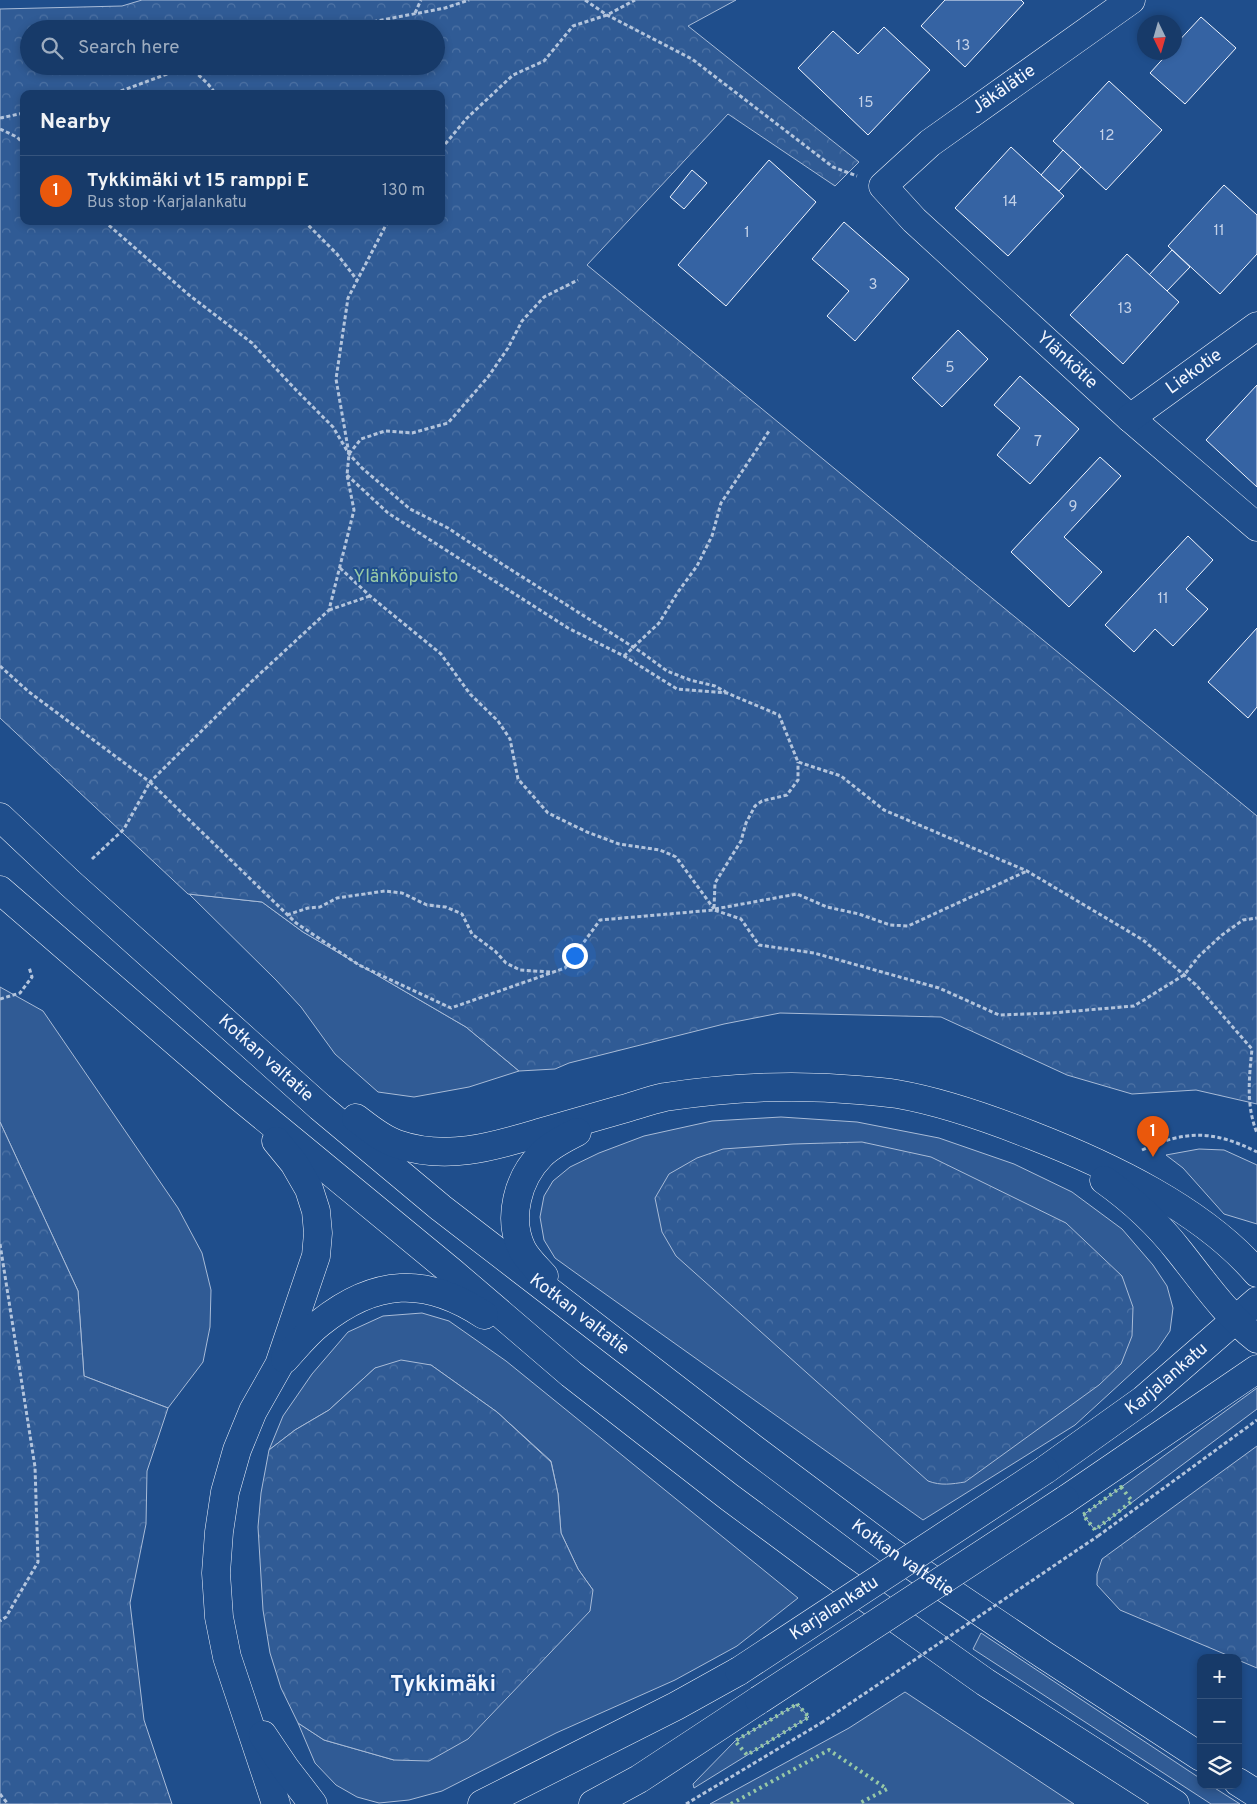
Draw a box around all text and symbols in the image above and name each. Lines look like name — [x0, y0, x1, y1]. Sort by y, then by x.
north arrow — [1137, 15, 1182, 60]
search box — [20, 20, 445, 75]
icon: search — [38, 34, 66, 62]
text: Search here — [78, 36, 180, 60]
house number: 13 — [956, 37, 970, 56]
street label: Jäkälätie — [968, 60, 1040, 120]
house number: 15 — [859, 94, 873, 113]
text: Nearby — [40, 109, 111, 136]
house number: 12 — [1100, 127, 1114, 146]
text: Tykkimäki vt 15 ramppi E — [87, 169, 309, 193]
text: 1 — [53, 181, 59, 201]
text: 130 m — [382, 181, 425, 201]
text: Bus stop · Karjalankatu — [87, 193, 247, 213]
house number: 14 — [1003, 193, 1017, 212]
house number: 11 — [1213, 222, 1225, 241]
house number: 1 — [744, 224, 750, 243]
house number: 3 — [868, 276, 878, 295]
house number: 13 — [1118, 300, 1132, 319]
street label: Ylänkötie — [1031, 326, 1103, 394]
street label: Liekotie — [1161, 344, 1227, 400]
house number: 5 — [945, 359, 955, 378]
house number: 7 — [1034, 433, 1042, 452]
house number: 9 — [1069, 498, 1077, 517]
park label: Ylänköpuisto — [354, 566, 458, 589]
house number: 11 — [1157, 590, 1169, 609]
your location — [562, 943, 588, 969]
street label: Kotkan valtatie — [213, 1010, 318, 1107]
pin: 1 — [1137, 1116, 1169, 1157]
street label: Kotkan valtatie — [524, 1269, 634, 1360]
street label: Karjalankatu — [1121, 1337, 1213, 1421]
street label: Kotkan valtatie — [846, 1514, 958, 1602]
street label: Karjalankatu — [785, 1571, 883, 1646]
map controls — [1197, 1654, 1242, 1789]
button: + — [1197, 1654, 1242, 1699]
district label: Tykkimäki — [390, 1672, 496, 1699]
button: − — [1197, 1699, 1242, 1744]
button: layers — [1197, 1744, 1242, 1789]

